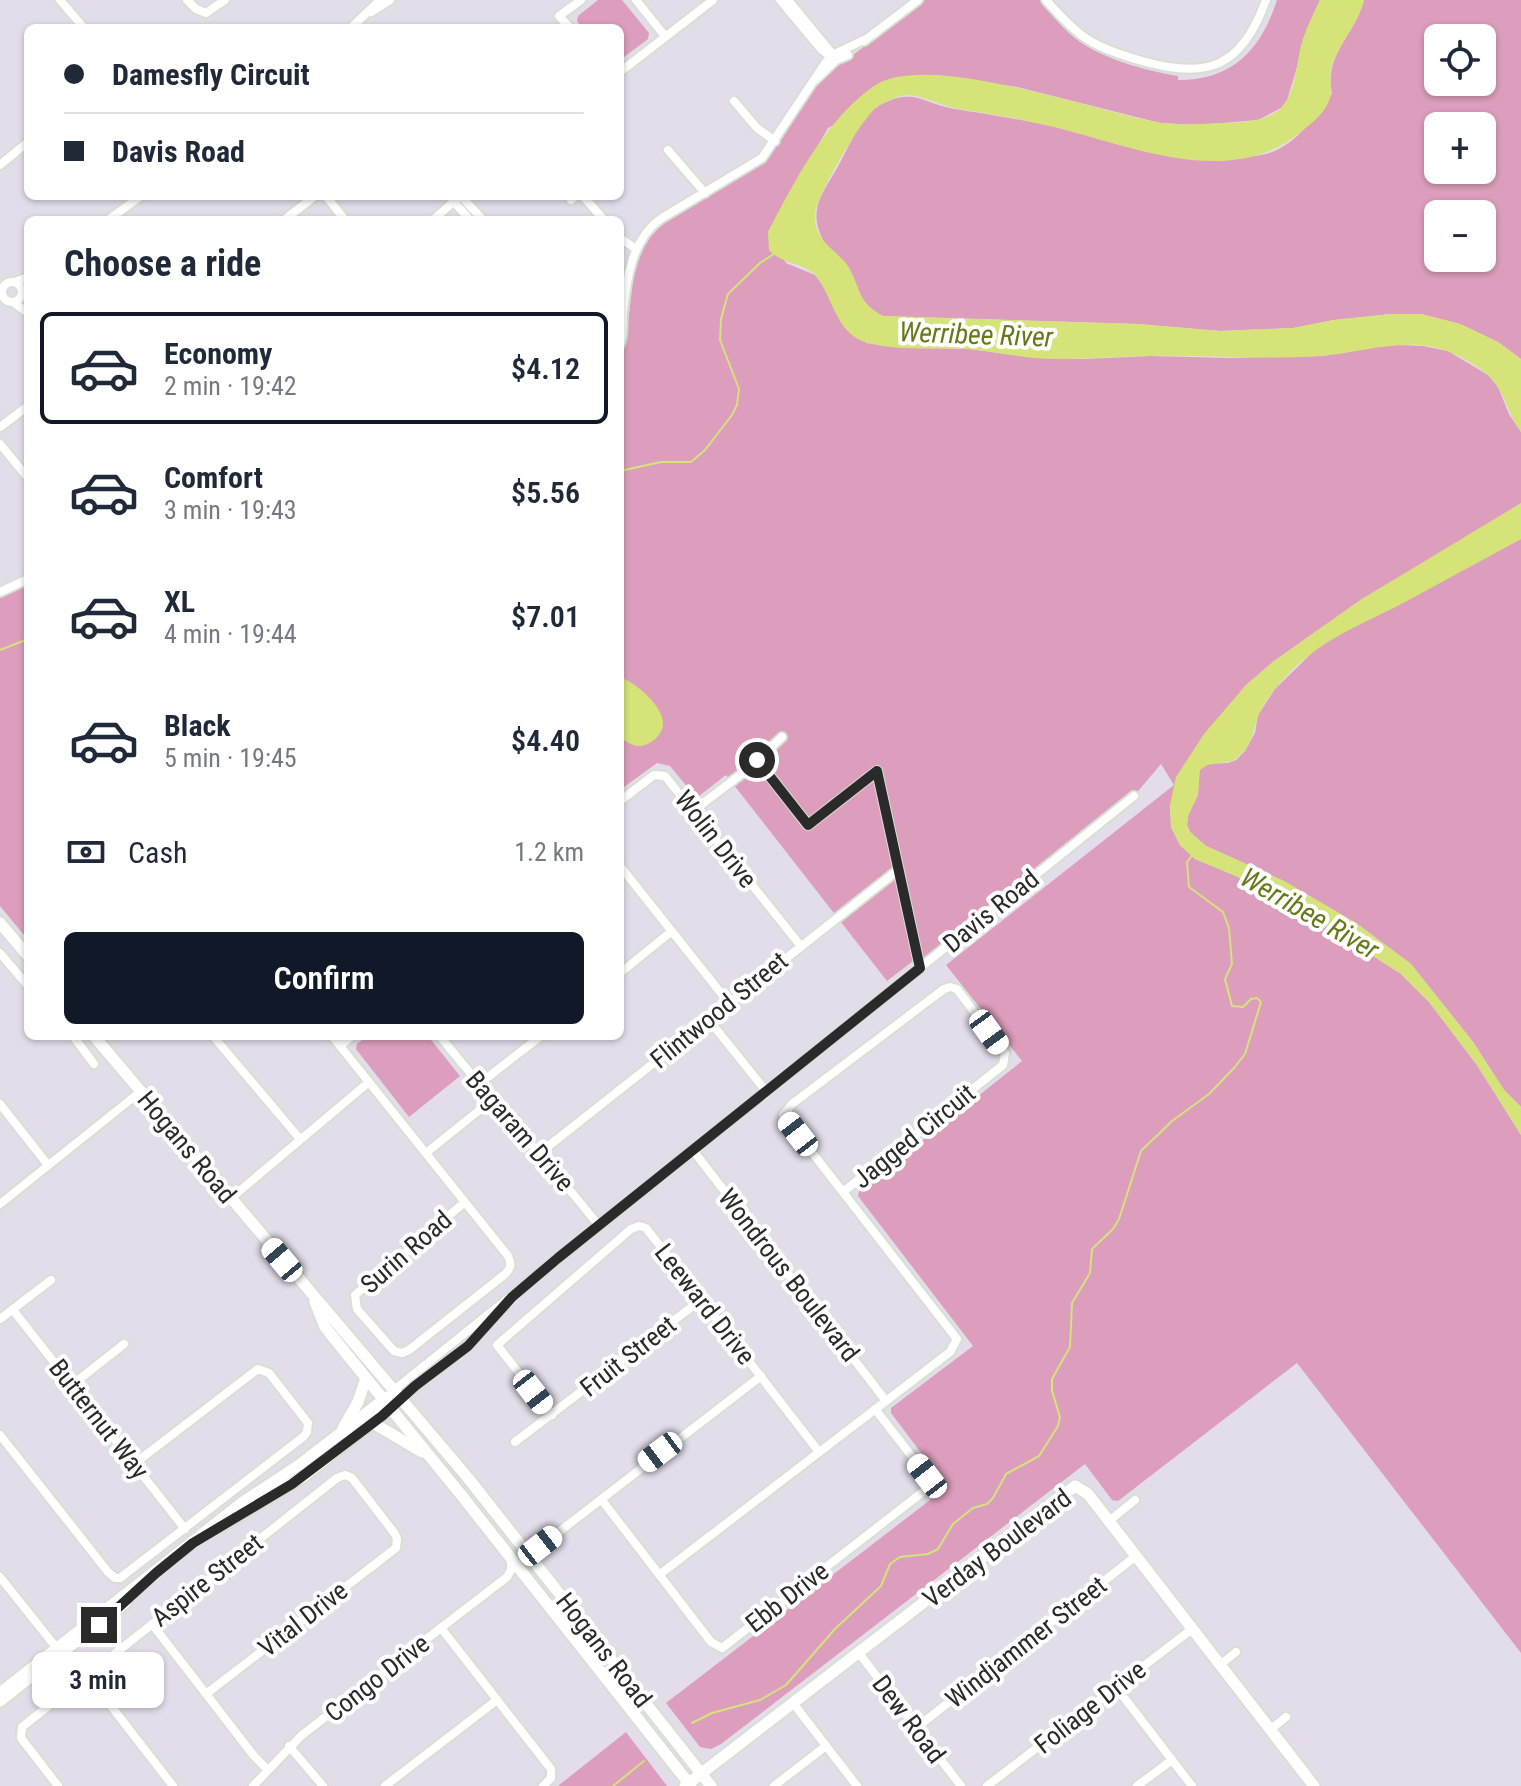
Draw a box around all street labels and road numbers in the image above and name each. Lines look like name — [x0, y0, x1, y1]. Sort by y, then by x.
street label: Wolin Drive — [669, 785, 763, 893]
street label: Davis Road — [937, 863, 1045, 959]
street label: Flintwood Street — [644, 946, 794, 1074]
street label: Bagaram Drive — [460, 1065, 580, 1197]
street label: Jagged Circuit — [847, 1078, 981, 1194]
street label: Hogans Road — [131, 1085, 243, 1209]
street label: Wondrous Boulevard — [712, 1183, 866, 1367]
street label: Surin Road — [354, 1204, 458, 1300]
street label: Leeward Drive — [649, 1238, 761, 1370]
street label: Fruit Street — [574, 1309, 682, 1403]
street label: Butternut Way — [43, 1353, 155, 1485]
street label: Verday Boulevard — [917, 1483, 1077, 1613]
street label: Aspire Street — [146, 1527, 268, 1633]
street label: Ebb Drive — [740, 1555, 834, 1639]
street label: Windjammer Street — [940, 1570, 1112, 1714]
street label: Vital Drive — [253, 1575, 353, 1663]
street label: Hogans Road — [550, 1587, 658, 1713]
street label: Congo Drive — [319, 1628, 435, 1728]
street label: Foliage Drive — [1029, 1654, 1151, 1760]
street label: Dew Road — [866, 1669, 952, 1769]

